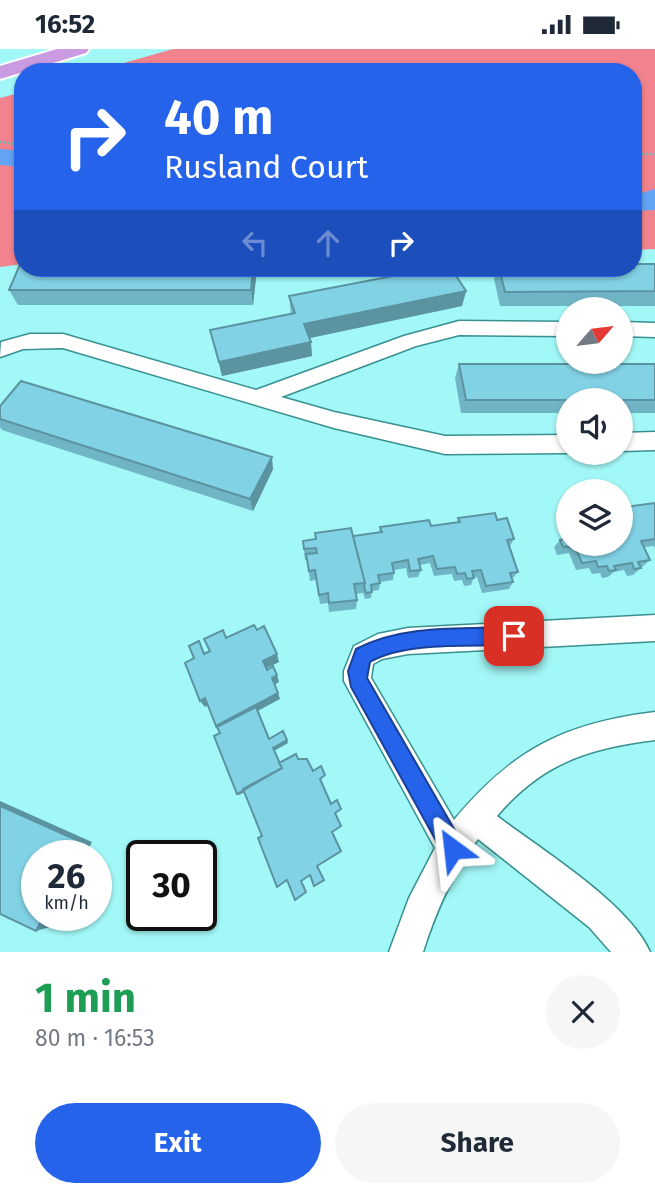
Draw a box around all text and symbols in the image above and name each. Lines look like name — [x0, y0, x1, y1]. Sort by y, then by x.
text: 16:52 — [35, 9, 95, 40]
text: 40 m — [164, 88, 273, 147]
icon: right — [49, 91, 140, 182]
text: Rusland Court — [164, 148, 368, 186]
icon: left — [236, 224, 274, 262]
icon: ahead — [309, 224, 347, 262]
icon: right — [382, 224, 420, 262]
north arrow — [556, 297, 634, 375]
map controls — [556, 297, 633, 556]
button: sound — [556, 388, 633, 465]
button: layers — [556, 479, 633, 556]
pin — [484, 606, 544, 666]
icon: arrive — [495, 617, 533, 655]
position arrow — [416, 812, 490, 886]
speed limit sign: 30 — [126, 840, 217, 931]
text: 26 — [48, 855, 85, 897]
text: km/h — [44, 892, 89, 914]
text: 1 min — [35, 973, 136, 1023]
button: close — [546, 975, 620, 1049]
text: 80 m · 16:53 — [35, 1024, 155, 1052]
button: Exit — [35, 1103, 321, 1183]
button: Share — [335, 1103, 620, 1183]

